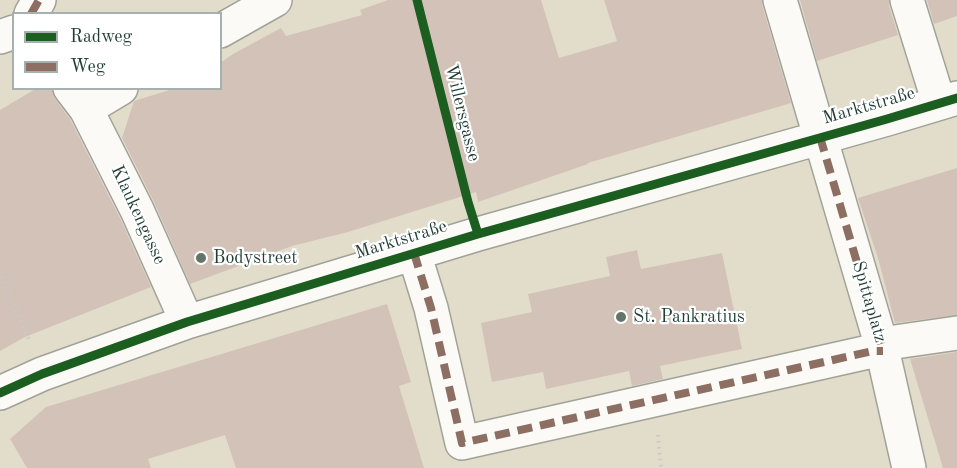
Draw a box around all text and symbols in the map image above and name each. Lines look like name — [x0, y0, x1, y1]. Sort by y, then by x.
legend — [12, 12, 222, 90]
text: Radweg — [70, 28, 132, 46]
text: Weg — [70, 58, 106, 76]
street label: Willersgasse — [440, 62, 484, 164]
street label: Marktstraße — [820, 83, 918, 129]
street label: Klaukengasse — [106, 162, 170, 268]
street label: Marktstraße — [352, 216, 450, 264]
place label: Bodystreet — [213, 247, 298, 269]
marker: Bodystreet — [194, 251, 208, 265]
street label: Spittaplatz — [847, 259, 891, 345]
place label: St. Pankratius — [633, 306, 745, 328]
marker: St. Pankratius — [614, 310, 628, 324]

